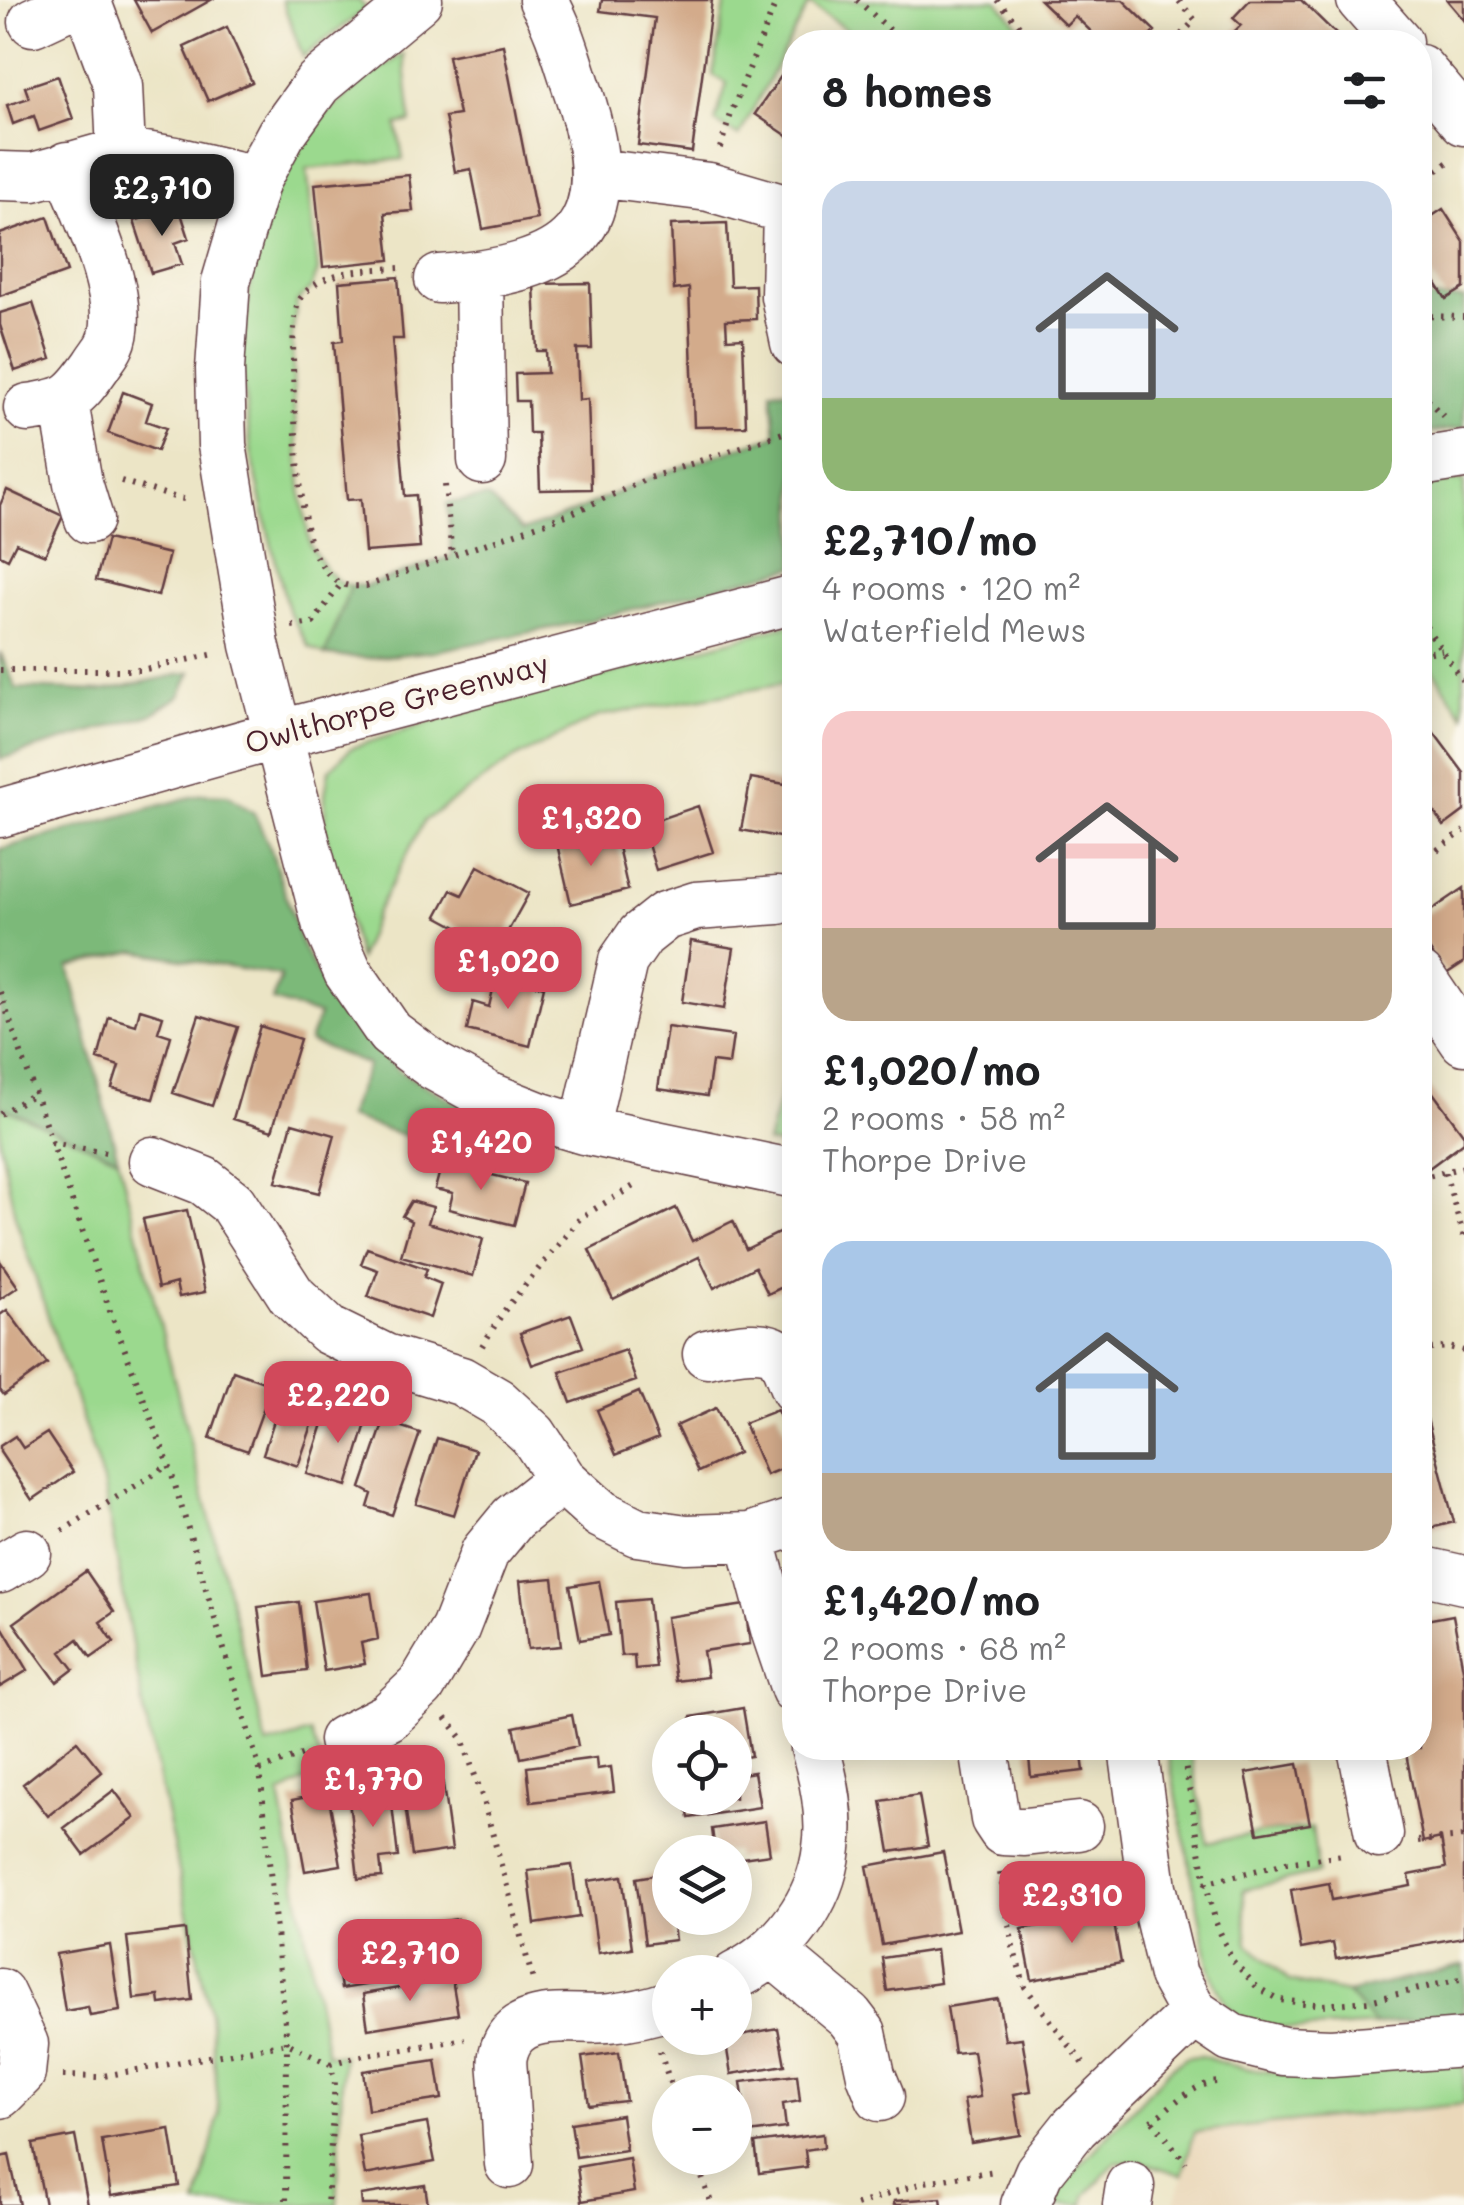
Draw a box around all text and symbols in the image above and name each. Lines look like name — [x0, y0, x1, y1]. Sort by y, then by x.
text: 8 homes — [822, 63, 993, 118]
icon: filters — [1337, 63, 1392, 118]
pin: £2,710 — [81, 154, 243, 239]
text: £2,710 — [112, 165, 212, 207]
icon: home — [1017, 246, 1197, 426]
text: £2,710/mo — [822, 511, 1037, 566]
text: 4 rooms · 120 m² — [822, 566, 1080, 608]
text: Waterfield Mews — [822, 608, 1086, 650]
street label: Owlthorpe Greenway — [240, 642, 553, 762]
icon: home — [1017, 776, 1197, 956]
pin: £1,320 — [510, 784, 672, 869]
text: £1,320 — [540, 795, 642, 837]
pin: £1,020 — [427, 927, 589, 1012]
text: £1,020 — [457, 938, 559, 980]
text: £1,020/mo — [822, 1041, 1040, 1096]
text: 2 rooms · 58 m² — [822, 1096, 1065, 1138]
pin: £1,420 — [400, 1108, 562, 1193]
text: £1,420 — [430, 1119, 532, 1161]
text: Thorpe Drive — [822, 1138, 1027, 1180]
icon: home — [1017, 1306, 1197, 1486]
pin: £2,220 — [257, 1361, 419, 1446]
text: £2,220 — [286, 1372, 390, 1414]
text: £1,420/mo — [822, 1571, 1040, 1626]
text: 2 rooms · 68 m² — [822, 1626, 1066, 1668]
text: Thorpe Drive — [822, 1668, 1027, 1710]
map controls — [652, 1715, 752, 2175]
button: locate — [652, 1715, 752, 1815]
pin: £1,770 — [292, 1745, 454, 1830]
text: £1,770 — [323, 1756, 423, 1798]
button: layers — [652, 1835, 752, 1935]
pin: £2,310 — [991, 1861, 1153, 1946]
text: £2,310 — [1021, 1872, 1123, 1914]
pin: £2,710 — [329, 1919, 491, 2004]
text: £2,710 — [360, 1930, 460, 1972]
button: + — [652, 1955, 752, 2055]
button: − — [652, 2075, 752, 2175]

